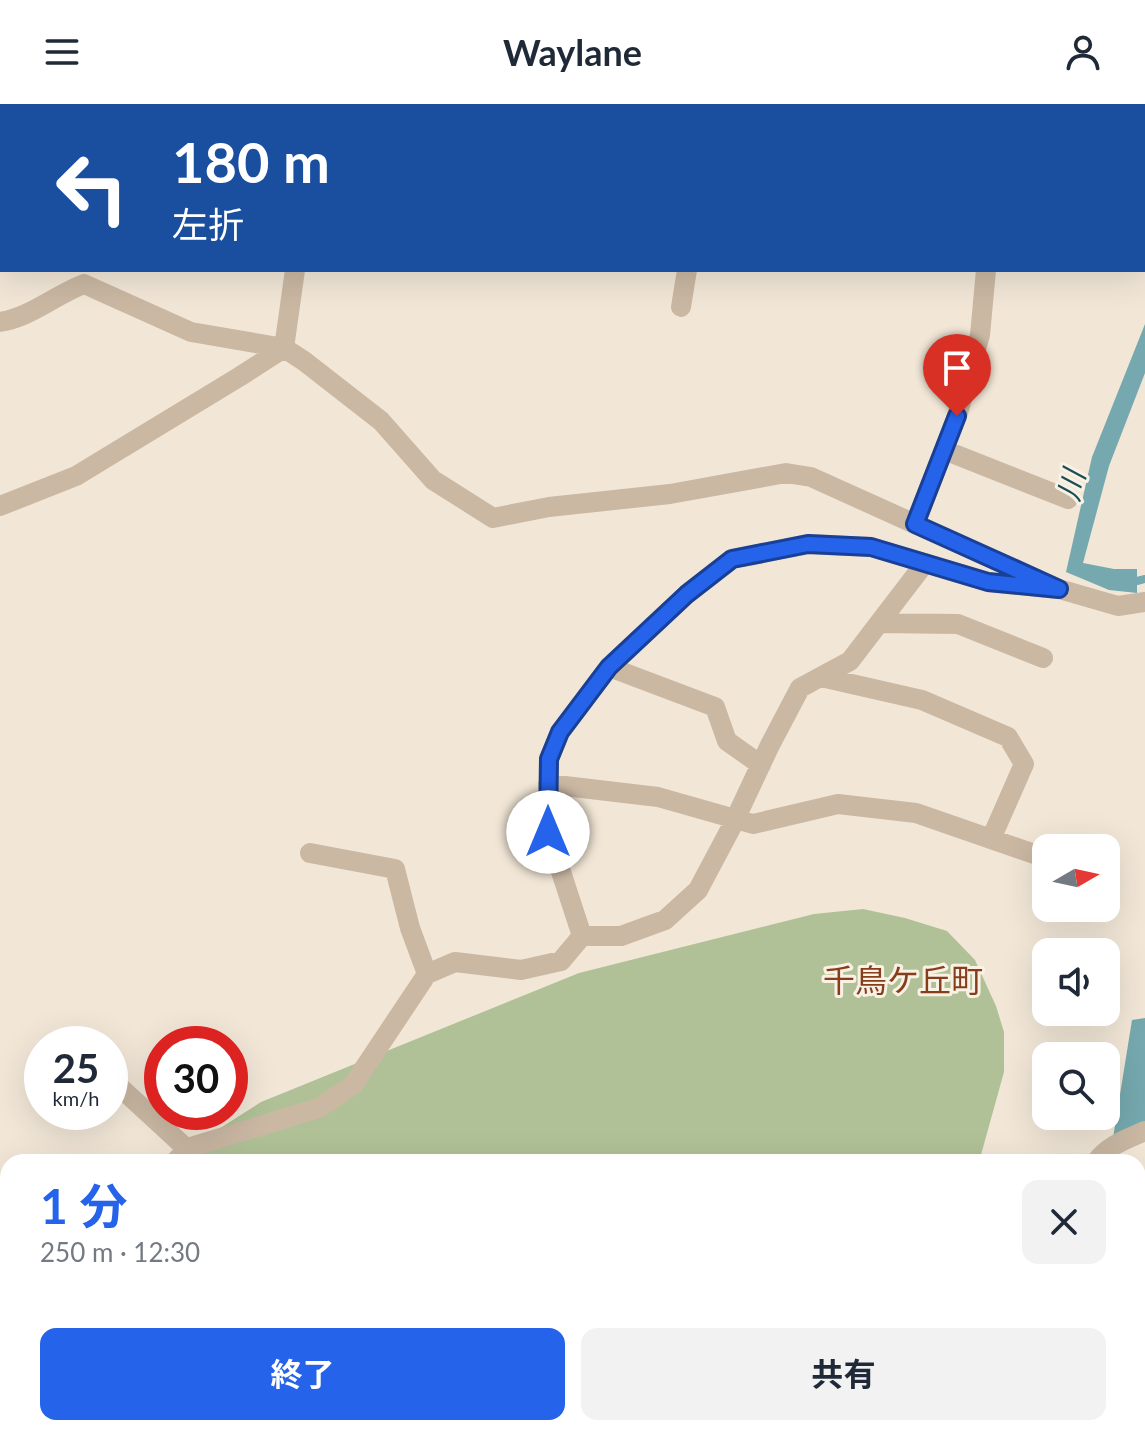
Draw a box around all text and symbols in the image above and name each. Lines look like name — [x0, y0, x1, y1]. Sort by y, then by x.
icon: menu — [40, 30, 84, 74]
text: Waylane — [503, 30, 642, 74]
icon: person — [1061, 30, 1105, 74]
text: 180 m — [172, 128, 330, 195]
icon: left — [40, 136, 144, 240]
text: 左折 — [172, 202, 244, 246]
pin — [923, 334, 991, 416]
icon: arrive — [935, 346, 979, 390]
water label: 川 — [1049, 463, 1092, 504]
position arrow — [506, 790, 590, 874]
north arrow — [1032, 834, 1120, 922]
map controls — [1032, 834, 1120, 1130]
button: sound — [1032, 938, 1120, 1026]
district label: 千鳥ケ丘町 — [823, 960, 983, 999]
speed limit sign: 30 — [144, 1026, 248, 1130]
button: search — [1032, 1042, 1120, 1130]
text: 25 — [53, 1044, 99, 1092]
text: km/h — [53, 1086, 99, 1110]
text: 1 分 — [40, 1177, 128, 1234]
button: close — [1022, 1180, 1106, 1264]
text: 250 m · 12:30 — [40, 1236, 200, 1268]
button: 終了 — [40, 1328, 565, 1420]
button: 共有 — [581, 1328, 1106, 1420]

